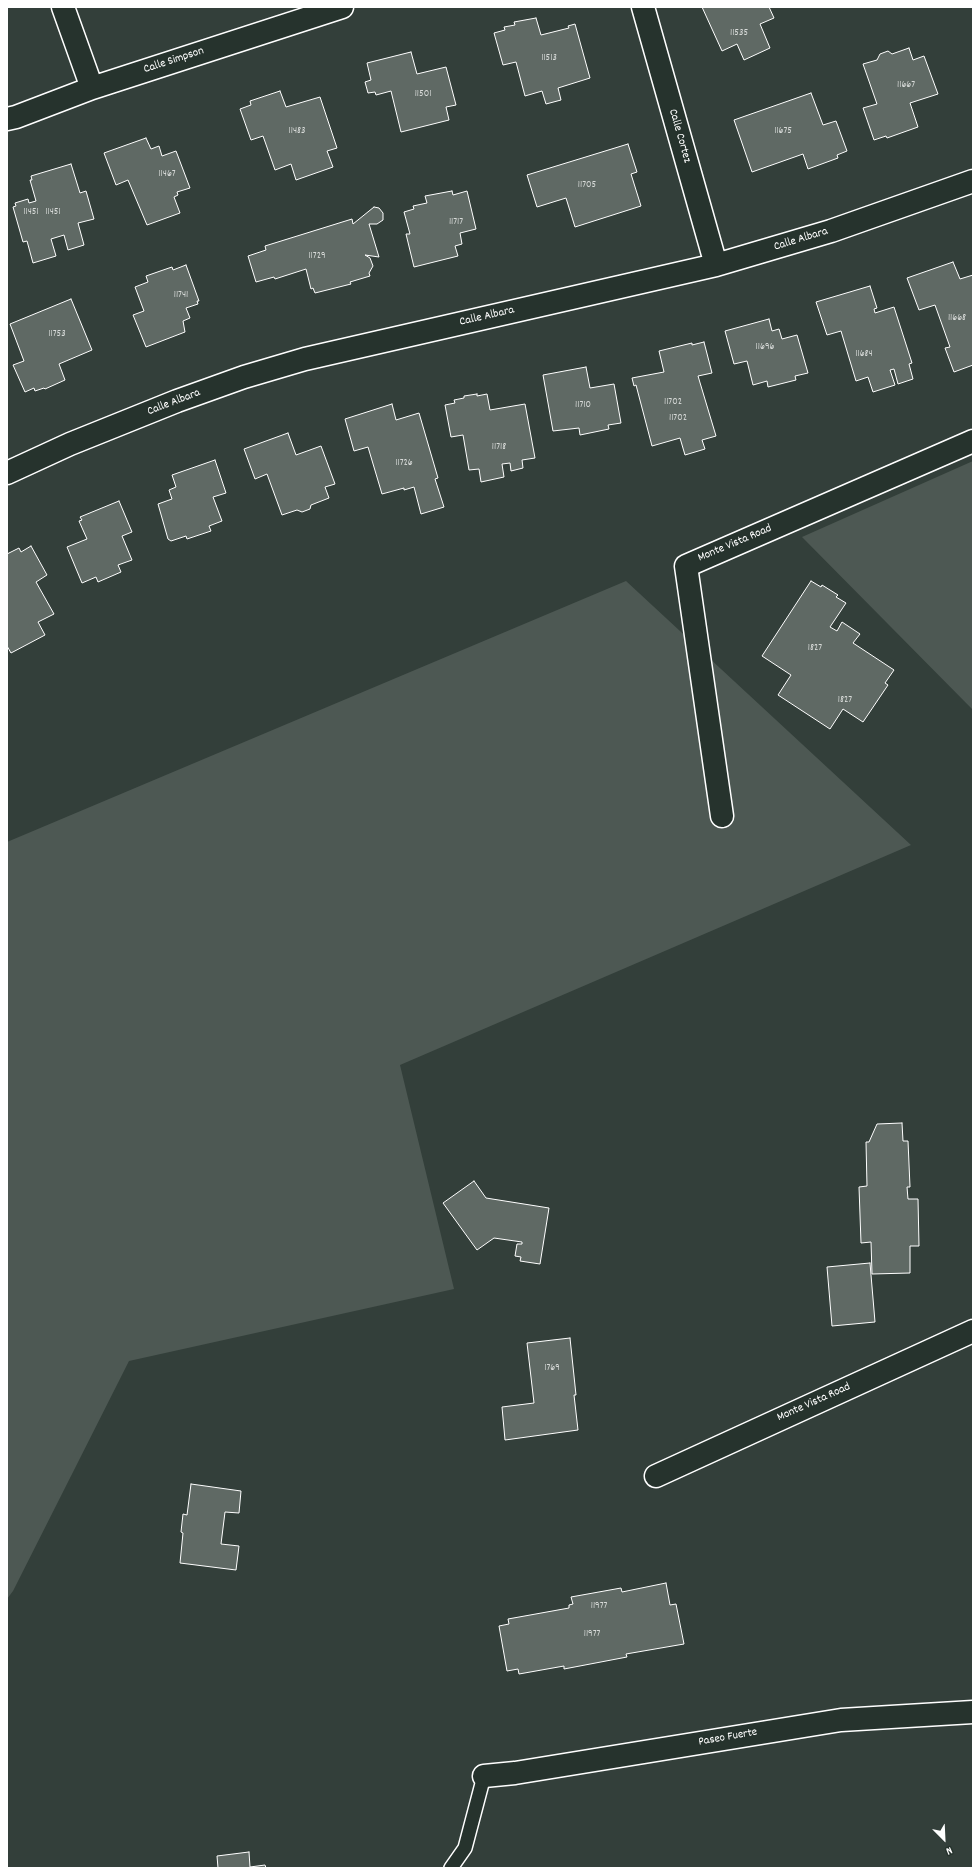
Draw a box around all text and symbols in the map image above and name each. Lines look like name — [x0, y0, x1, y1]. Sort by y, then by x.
house number: 11535 — [730, 28, 748, 40]
street label: Calle Simpson — [142, 44, 206, 78]
house number: 11513 — [541, 53, 557, 65]
house number: 11667 — [897, 80, 915, 92]
house number: 11501 — [415, 89, 431, 101]
street label: Calle Cortez — [664, 107, 694, 165]
house number: 11483 — [289, 126, 305, 138]
house number: 11675 — [774, 126, 792, 138]
house number: 11467 — [158, 169, 176, 181]
house number: 11705 — [578, 180, 596, 192]
house number: 11451 — [23, 207, 39, 219]
house number: 11451 — [45, 207, 61, 219]
house number: 11717 — [449, 217, 463, 229]
street label: Calle Albara — [772, 225, 830, 255]
house number: 11729 — [308, 251, 326, 263]
house number: 11741 — [174, 290, 188, 302]
street label: Calle Albara — [458, 304, 516, 330]
house number: 11668 — [948, 313, 966, 325]
house number: 11753 — [48, 329, 66, 341]
house number: 11696 — [756, 342, 774, 354]
house number: 11684 — [855, 349, 873, 361]
street label: Calle Albara — [145, 386, 203, 420]
house number: 11702 — [664, 397, 682, 409]
house number: 11710 — [575, 400, 591, 412]
house number: 11702 — [669, 413, 687, 425]
house number: 11718 — [492, 442, 506, 454]
house number: 11726 — [395, 458, 413, 470]
street label: Monte Vista Road — [696, 522, 774, 566]
house number: 1827 — [808, 643, 822, 655]
house number: 1827 — [838, 695, 852, 707]
house number: 1769 — [544, 1363, 560, 1375]
street label: Monte Vista Road — [775, 1380, 853, 1426]
house number: 11977 — [591, 1601, 607, 1613]
house number: 11977 — [584, 1629, 600, 1641]
street label: Paseo Fuerte — [697, 1726, 759, 1750]
north arrow — [924, 1819, 964, 1859]
text: N — [943, 1842, 955, 1858]

